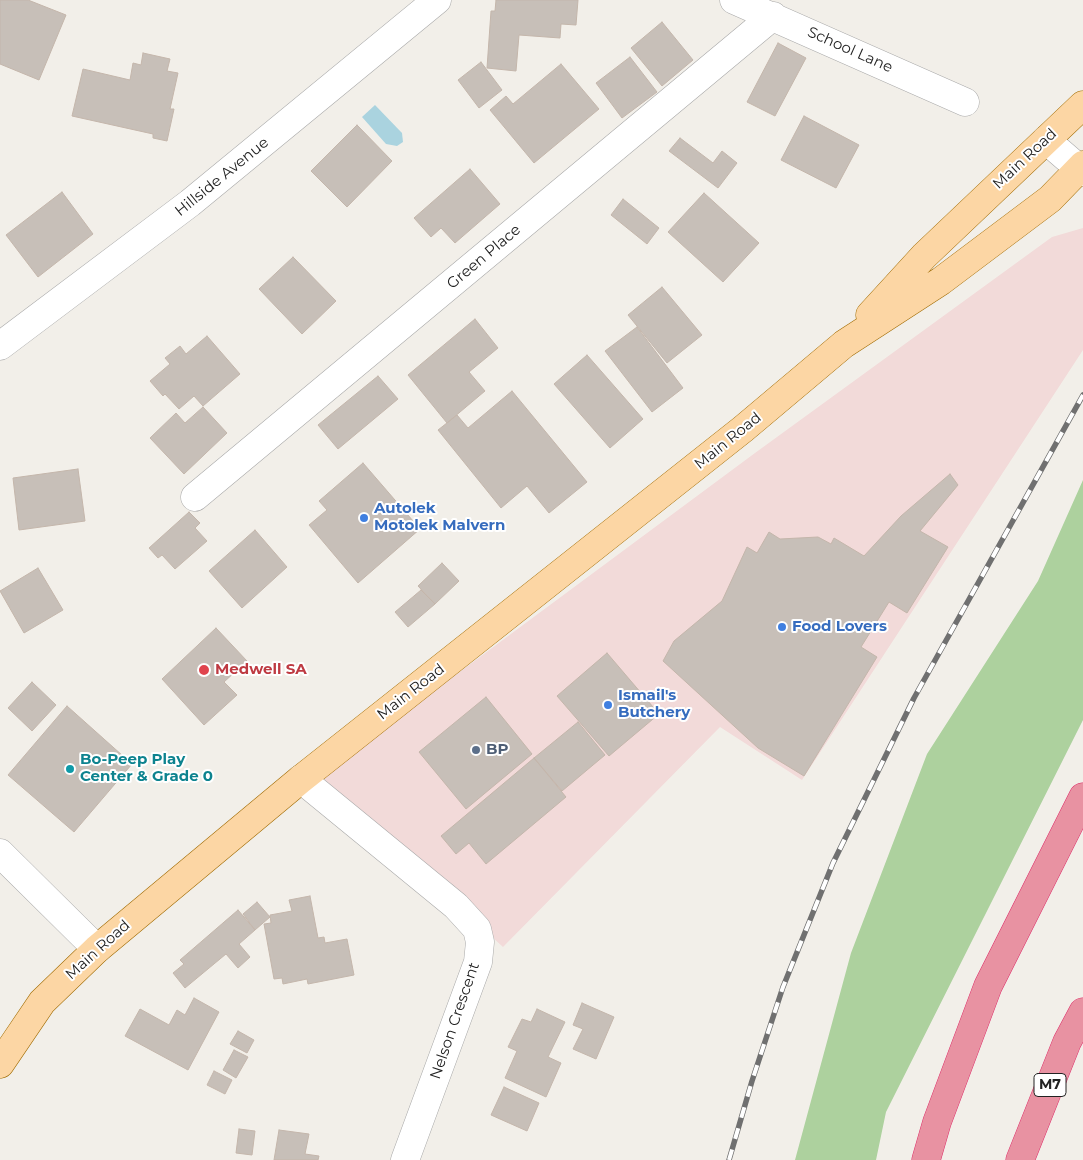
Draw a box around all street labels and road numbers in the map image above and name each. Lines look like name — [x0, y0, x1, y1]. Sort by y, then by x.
street label: School Lane — [805, 23, 895, 77]
street label: Main Road — [989, 125, 1061, 193]
street label: Hillside Avenue — [171, 134, 273, 220]
street label: Green Place — [443, 221, 525, 293]
street label: Main Road — [691, 409, 765, 473]
street label: Main Road — [374, 660, 448, 724]
street label: Main Road — [62, 916, 134, 984]
street label: Nelson Crescent — [427, 960, 483, 1082]
road number: M7 — [1034, 1074, 1066, 1096]

